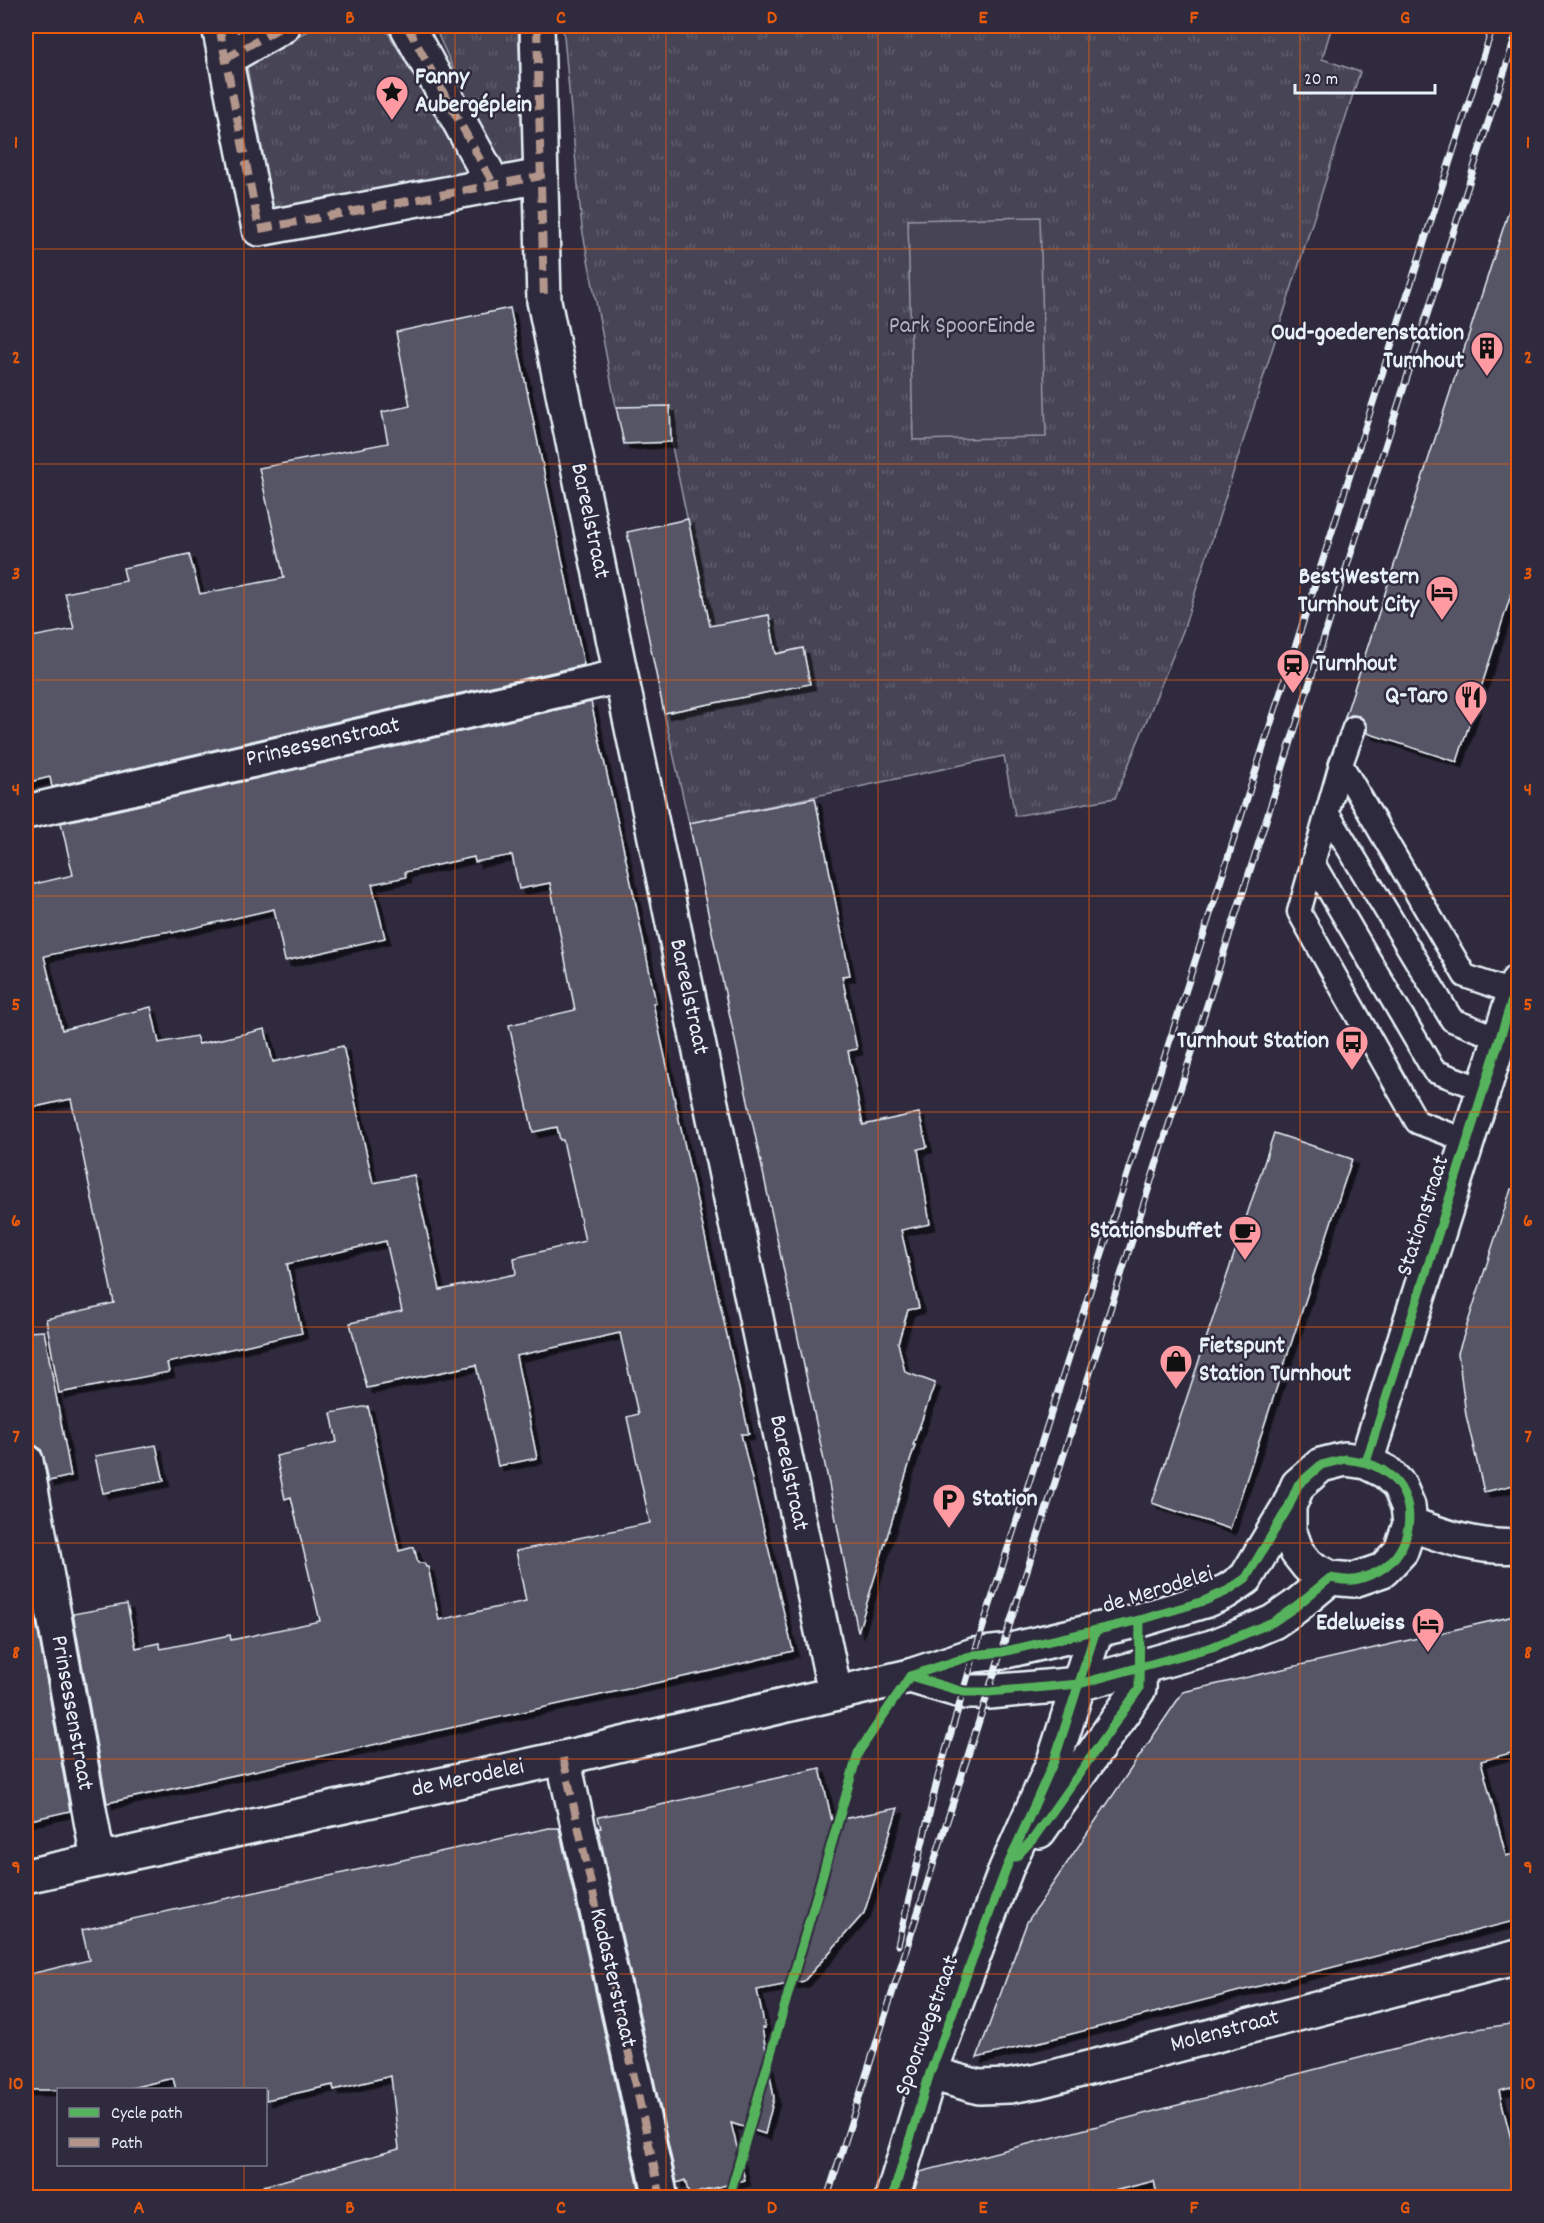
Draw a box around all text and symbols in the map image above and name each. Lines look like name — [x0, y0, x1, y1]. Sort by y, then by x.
text: A — [134, 5, 145, 33]
text: B — [345, 5, 355, 33]
text: C — [556, 5, 566, 33]
text: D — [767, 5, 778, 33]
text: E — [978, 5, 988, 33]
text: F — [1190, 5, 1200, 33]
text: G — [1400, 5, 1410, 33]
scale bar — [1295, 57, 1434, 95]
place label: Fanny Aubergéplein — [415, 61, 532, 123]
text: 20 m — [1304, 68, 1338, 93]
place icon: Fanny Aubergéplein — [374, 74, 410, 121]
text: 1 — [14, 130, 18, 158]
text: 1 — [1526, 130, 1530, 158]
park label: Park SpoorEinde — [889, 310, 1035, 344]
place label: Oud-goederenstation Turnhout — [1271, 317, 1464, 379]
building icon: Oud-goederenstation Turnhout — [1469, 330, 1505, 377]
text: 2 — [12, 345, 20, 373]
text: 2 — [1524, 345, 1532, 373]
street label: Bareelstraat — [560, 460, 618, 582]
text: 3 — [12, 561, 20, 589]
place label: Best Western Turnhout City — [1298, 561, 1420, 623]
text: 3 — [1524, 561, 1532, 589]
hotel icon: Best Western Turnhout City — [1424, 574, 1460, 621]
station icon: Turnhout — [1275, 647, 1311, 694]
place label: Turnhout — [1316, 648, 1397, 682]
restaurant icon: Q-Taro — [1453, 679, 1489, 726]
place label: Q-Taro — [1385, 680, 1448, 714]
street label: Prinsessenstraat — [243, 709, 403, 777]
text: 4 — [12, 777, 20, 805]
text: 4 — [1524, 777, 1532, 805]
street label: Bareelstraat — [659, 936, 717, 1058]
text: 5 — [11, 992, 21, 1020]
text: 5 — [1523, 992, 1533, 1020]
bus stop icon: Turnhout Station — [1334, 1024, 1370, 1071]
place label: Turnhout Station — [1177, 1025, 1329, 1059]
street label: Stationstraat — [1389, 1151, 1460, 1281]
text: 6 — [11, 1208, 21, 1236]
text: 6 — [1523, 1208, 1533, 1236]
cafe icon: Stationsbuffet — [1227, 1214, 1263, 1261]
place label: Stationsbuffet — [1090, 1215, 1222, 1249]
place label: Fietspunt Station Turnhout — [1199, 1330, 1351, 1392]
shop icon: Fietspunt Station Turnhout — [1158, 1343, 1194, 1390]
street label: Bareelstraat — [759, 1412, 817, 1534]
text: 7 — [12, 1424, 20, 1452]
text: 7 — [1524, 1424, 1532, 1452]
parking icon: Station — [931, 1482, 967, 1529]
place label: Station — [972, 1483, 1038, 1517]
street label: de Merodelei — [1099, 1558, 1217, 1624]
hotel icon: Edelweiss — [1410, 1606, 1446, 1653]
place label: Edelweiss — [1316, 1607, 1405, 1641]
street label: Prinsessenstraat — [41, 1633, 101, 1793]
text: 8 — [12, 1640, 20, 1668]
text: 8 — [1524, 1640, 1532, 1668]
street label: de Merodelei — [409, 1751, 527, 1807]
text: 9 — [11, 1855, 21, 1883]
text: 9 — [1523, 1855, 1533, 1883]
street label: Kadasterstraat — [579, 1905, 645, 2051]
street label: Spoorwegstraat — [887, 1951, 969, 2101]
street label: Molenstraat — [1167, 2001, 1283, 2063]
text: 10 — [8, 2071, 24, 2099]
text: 10 — [1520, 2071, 1536, 2099]
legend — [57, 2088, 267, 2166]
text: Cycle path — [111, 2102, 182, 2127]
text: Path — [111, 2132, 143, 2157]
text: A — [134, 2195, 145, 2223]
text: B — [345, 2195, 355, 2223]
text: C — [556, 2195, 566, 2223]
text: D — [767, 2195, 778, 2223]
text: E — [978, 2195, 988, 2223]
text: F — [1190, 2195, 1200, 2223]
text: G — [1400, 2195, 1410, 2223]

